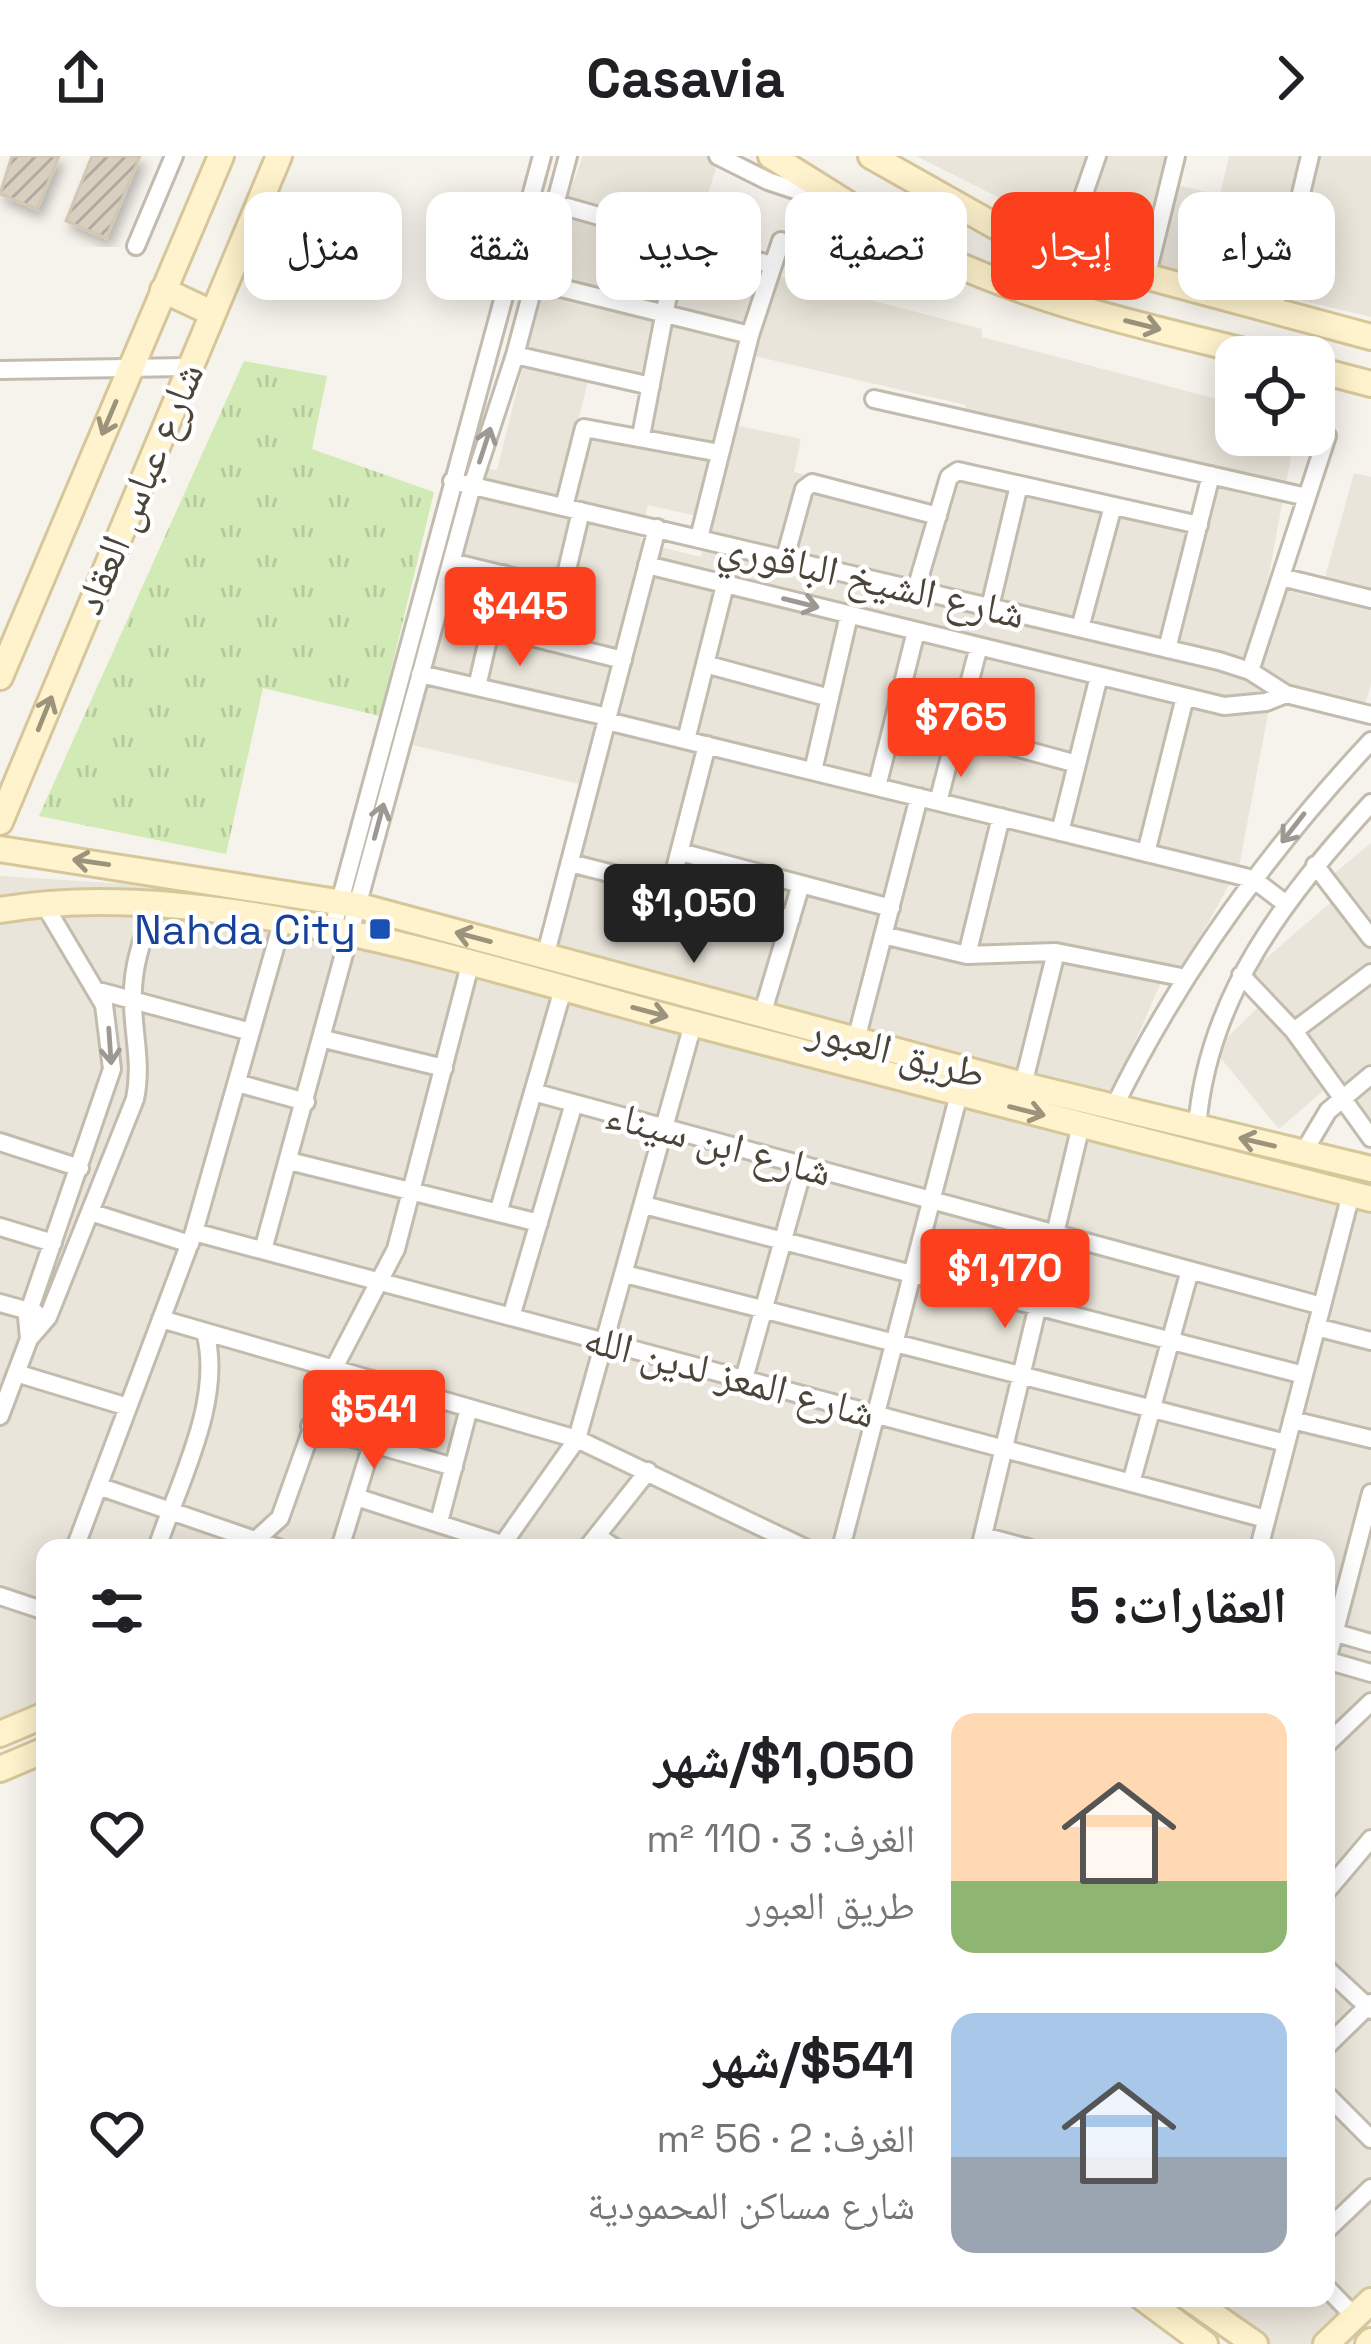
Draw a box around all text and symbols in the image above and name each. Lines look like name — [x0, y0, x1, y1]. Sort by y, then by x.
text: Casavia — [586, 44, 785, 113]
icon: share — [48, 45, 114, 111]
icon: forward — [1257, 45, 1323, 111]
chip: منزل — [244, 192, 402, 300]
chip: شقة — [426, 192, 572, 300]
chip: جديد — [596, 192, 761, 300]
chip: تصفية — [785, 192, 967, 300]
chip: إيجار — [991, 192, 1154, 300]
chip: شراء — [1178, 192, 1335, 300]
one-way arrow — [1123, 315, 1161, 337]
map controls — [1215, 336, 1335, 456]
button: locate — [1215, 336, 1335, 456]
street label: شارع عباس العقاد — [62, 354, 215, 622]
one-way arrow — [97, 399, 118, 436]
one-way arrow — [476, 427, 498, 465]
street label: شارع الشيخ الباقوري — [712, 519, 1030, 647]
pin: $445 — [449, 567, 591, 669]
text: $445 — [472, 581, 568, 630]
one-way arrow — [782, 593, 820, 615]
pin: $765 — [890, 678, 1032, 780]
text: $765 — [915, 692, 1007, 741]
one-way arrow — [36, 696, 57, 733]
one-way arrow — [370, 803, 392, 841]
one-way arrow — [1280, 811, 1307, 843]
one-way arrow — [73, 850, 112, 873]
pin: $1,050 — [596, 864, 792, 966]
text: $1,050 — [631, 878, 757, 927]
place label: Nahda City — [134, 903, 356, 956]
marker: Nahda City — [367, 916, 393, 942]
one-way arrow — [455, 925, 493, 947]
street label: طريق العبور — [801, 1002, 991, 1101]
one-way arrow — [630, 1003, 668, 1025]
one-way arrow — [99, 1026, 122, 1065]
street label: شارع ابن سيناء — [600, 1087, 838, 1198]
one-way arrow — [1008, 1101, 1046, 1123]
one-way arrow — [1239, 1130, 1277, 1152]
pin: $1,170 — [907, 1229, 1103, 1331]
text: $1,170 — [947, 1243, 1063, 1292]
street label: شارع المعز لدين الله — [579, 1311, 881, 1440]
pin: $541 — [303, 1370, 445, 1472]
text: $541 — [330, 1384, 418, 1433]
text: العقارات: 5 — [1069, 1573, 1287, 1638]
icon: filters — [84, 1578, 150, 1644]
text: $1,050/شهر — [654, 1728, 915, 1793]
icon: home — [1047, 1761, 1191, 1905]
icon: heart — [84, 1800, 150, 1866]
text: الغرف: 3 · 110 m² — [646, 1814, 915, 1863]
text: طريق العبور — [747, 1881, 915, 1930]
text: $541/شهر — [704, 2028, 915, 2093]
icon: home — [1047, 2061, 1191, 2205]
icon: heart — [84, 2100, 150, 2166]
text: الغرف: 2 · 56 m² — [657, 2114, 915, 2163]
text: شارع مساكن المحمودية — [587, 2181, 915, 2230]

